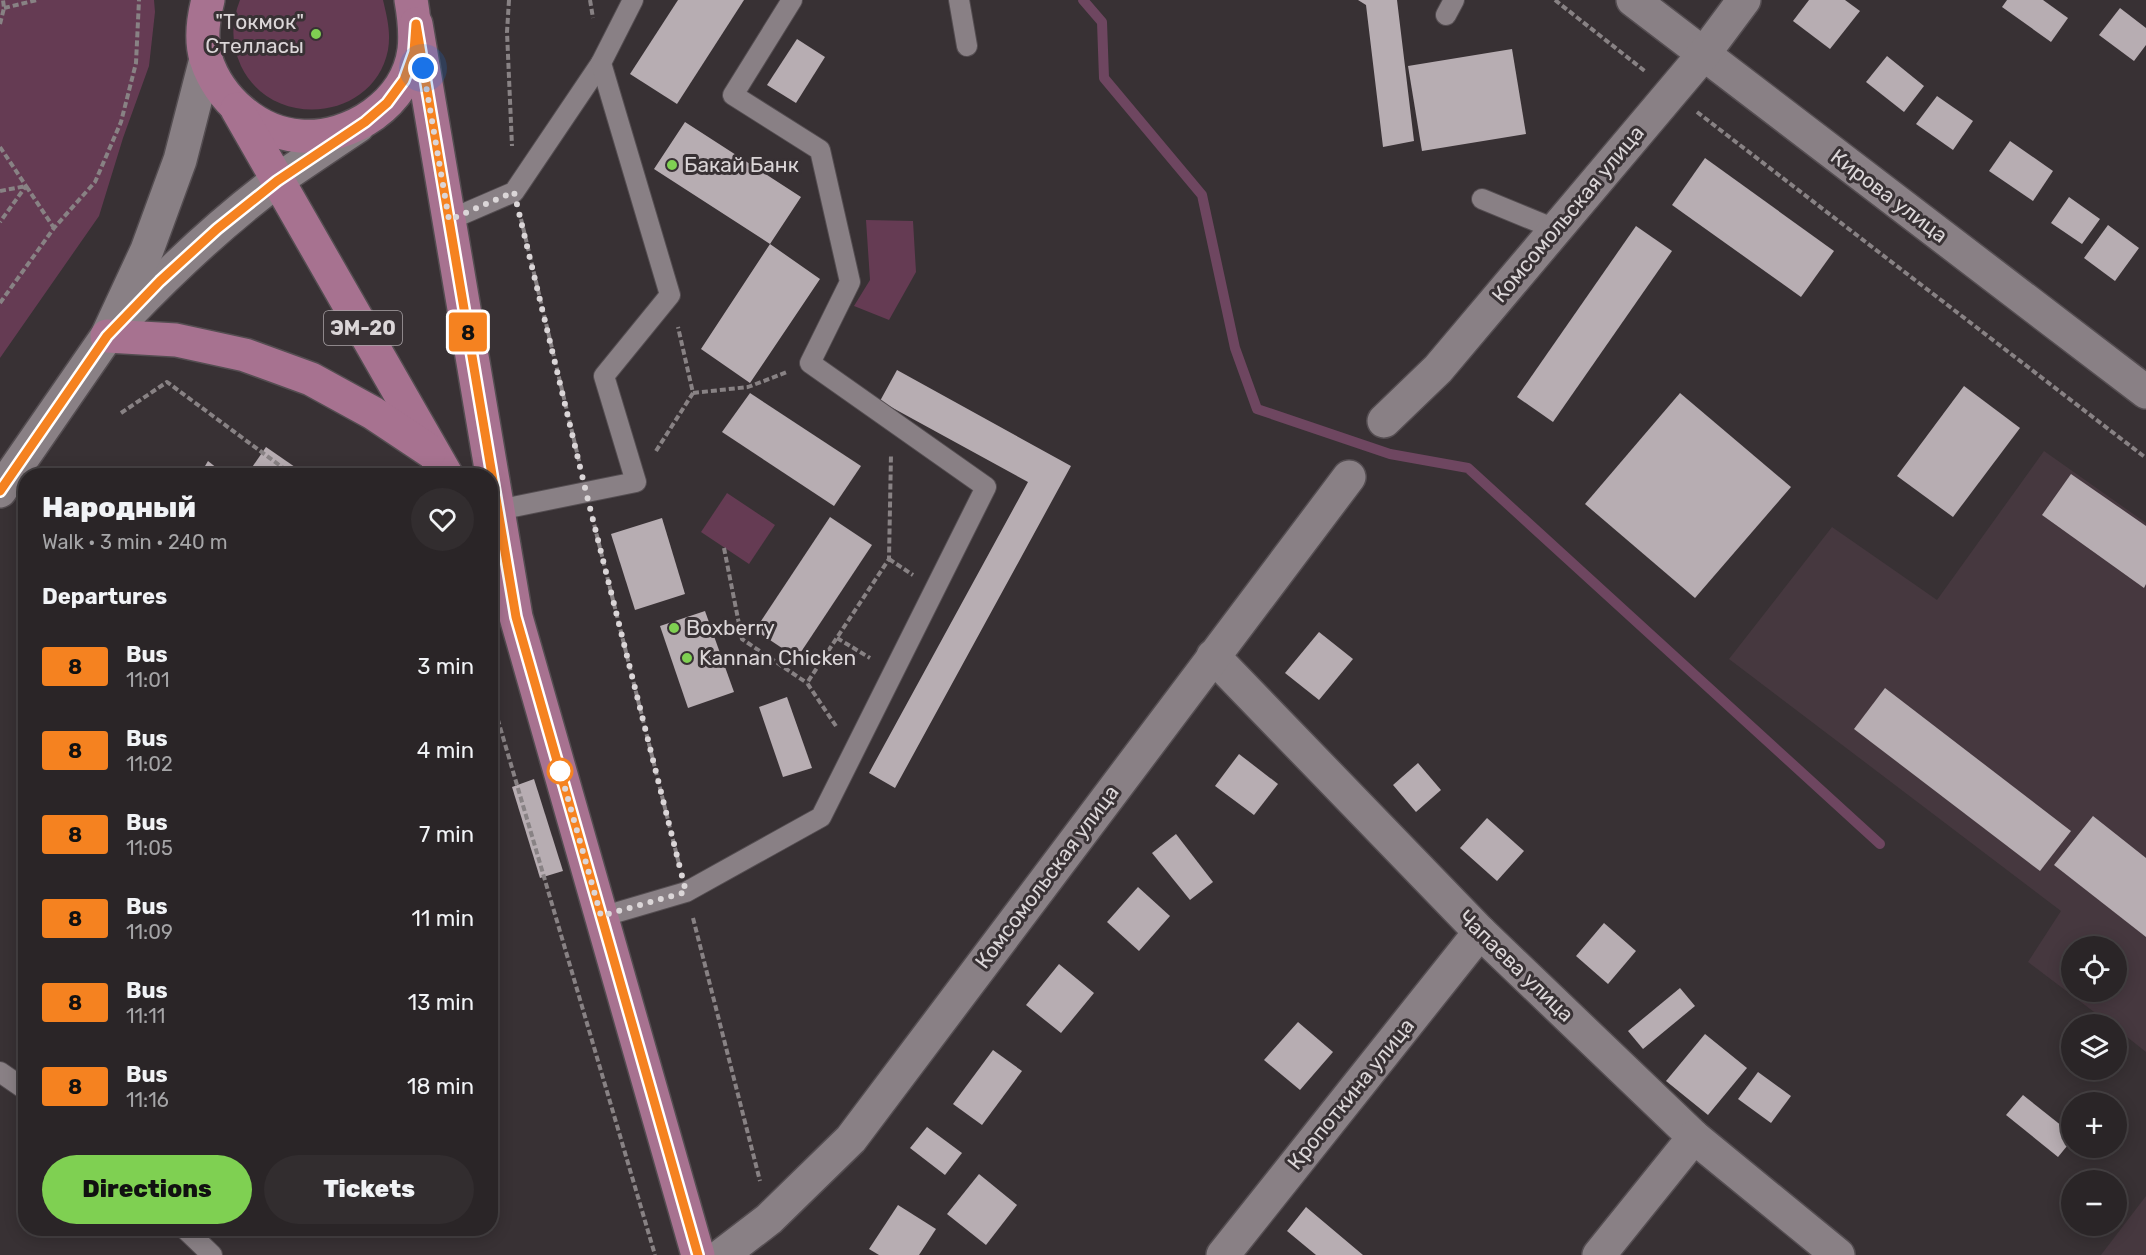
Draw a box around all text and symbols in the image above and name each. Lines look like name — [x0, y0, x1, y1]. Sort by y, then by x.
place label: "Токмок" Стелласы — [205, 9, 304, 58]
marker: "Токмок" Стелласы — [309, 27, 323, 41]
your location — [408, 53, 438, 83]
street label: Комсомольская улица — [1486, 120, 1649, 307]
street label: Кирова улица — [1826, 144, 1953, 248]
place label: Бакай Банк — [684, 152, 799, 177]
marker: Бакай Банк — [665, 158, 679, 172]
road number: ЭМ-20 — [324, 311, 402, 345]
line badge: 8 — [448, 312, 488, 352]
text: 8 — [461, 320, 475, 345]
button: heart — [411, 488, 474, 551]
text: Народный — [42, 491, 196, 524]
text: Walk · 3 min · 240 m — [42, 530, 227, 554]
text: Departures — [42, 583, 167, 610]
place label: Boxberry — [686, 615, 775, 640]
marker: Boxberry — [667, 621, 681, 635]
text: Bus — [126, 641, 168, 668]
place label: Kannan Chicken — [699, 645, 856, 670]
marker: Kannan Chicken — [680, 651, 694, 665]
text: 3 min — [417, 653, 474, 680]
text: 8 — [68, 654, 82, 679]
text: 11:01 — [126, 668, 170, 692]
text: Bus — [126, 725, 168, 752]
text: 4 min — [417, 737, 474, 764]
text: 8 — [68, 738, 82, 763]
text: 11:02 — [126, 752, 173, 776]
unlabelled marker — [547, 758, 573, 784]
street label: Комсомольская улица — [969, 780, 1124, 973]
text: Bus — [126, 809, 168, 836]
text: 7 min — [419, 821, 474, 848]
text: 8 — [68, 822, 82, 847]
text: 11:05 — [126, 836, 173, 860]
text: Bus — [126, 893, 168, 920]
text: 11 min — [412, 905, 474, 932]
street label: Чапаева улица — [1454, 905, 1579, 1027]
text: 8 — [68, 906, 82, 931]
text: 11:09 — [126, 920, 173, 944]
map controls — [2061, 936, 2127, 1236]
button: locate — [2061, 936, 2127, 1002]
text: Bus — [126, 977, 168, 1004]
text: 13 min — [408, 989, 474, 1016]
text: 8 — [68, 990, 82, 1015]
text: 11:11 — [126, 1004, 165, 1028]
street label: Кропоткина улица — [1282, 1013, 1419, 1174]
button: layers — [2061, 1014, 2127, 1080]
text: Bus — [126, 1061, 168, 1088]
text: 18 min — [407, 1073, 474, 1100]
text: 8 — [68, 1074, 82, 1099]
text: 11:16 — [126, 1088, 169, 1112]
button: + — [2061, 1092, 2127, 1158]
button: Directions — [42, 1155, 252, 1224]
button: Tickets — [264, 1155, 474, 1224]
button: − — [2061, 1170, 2127, 1236]

